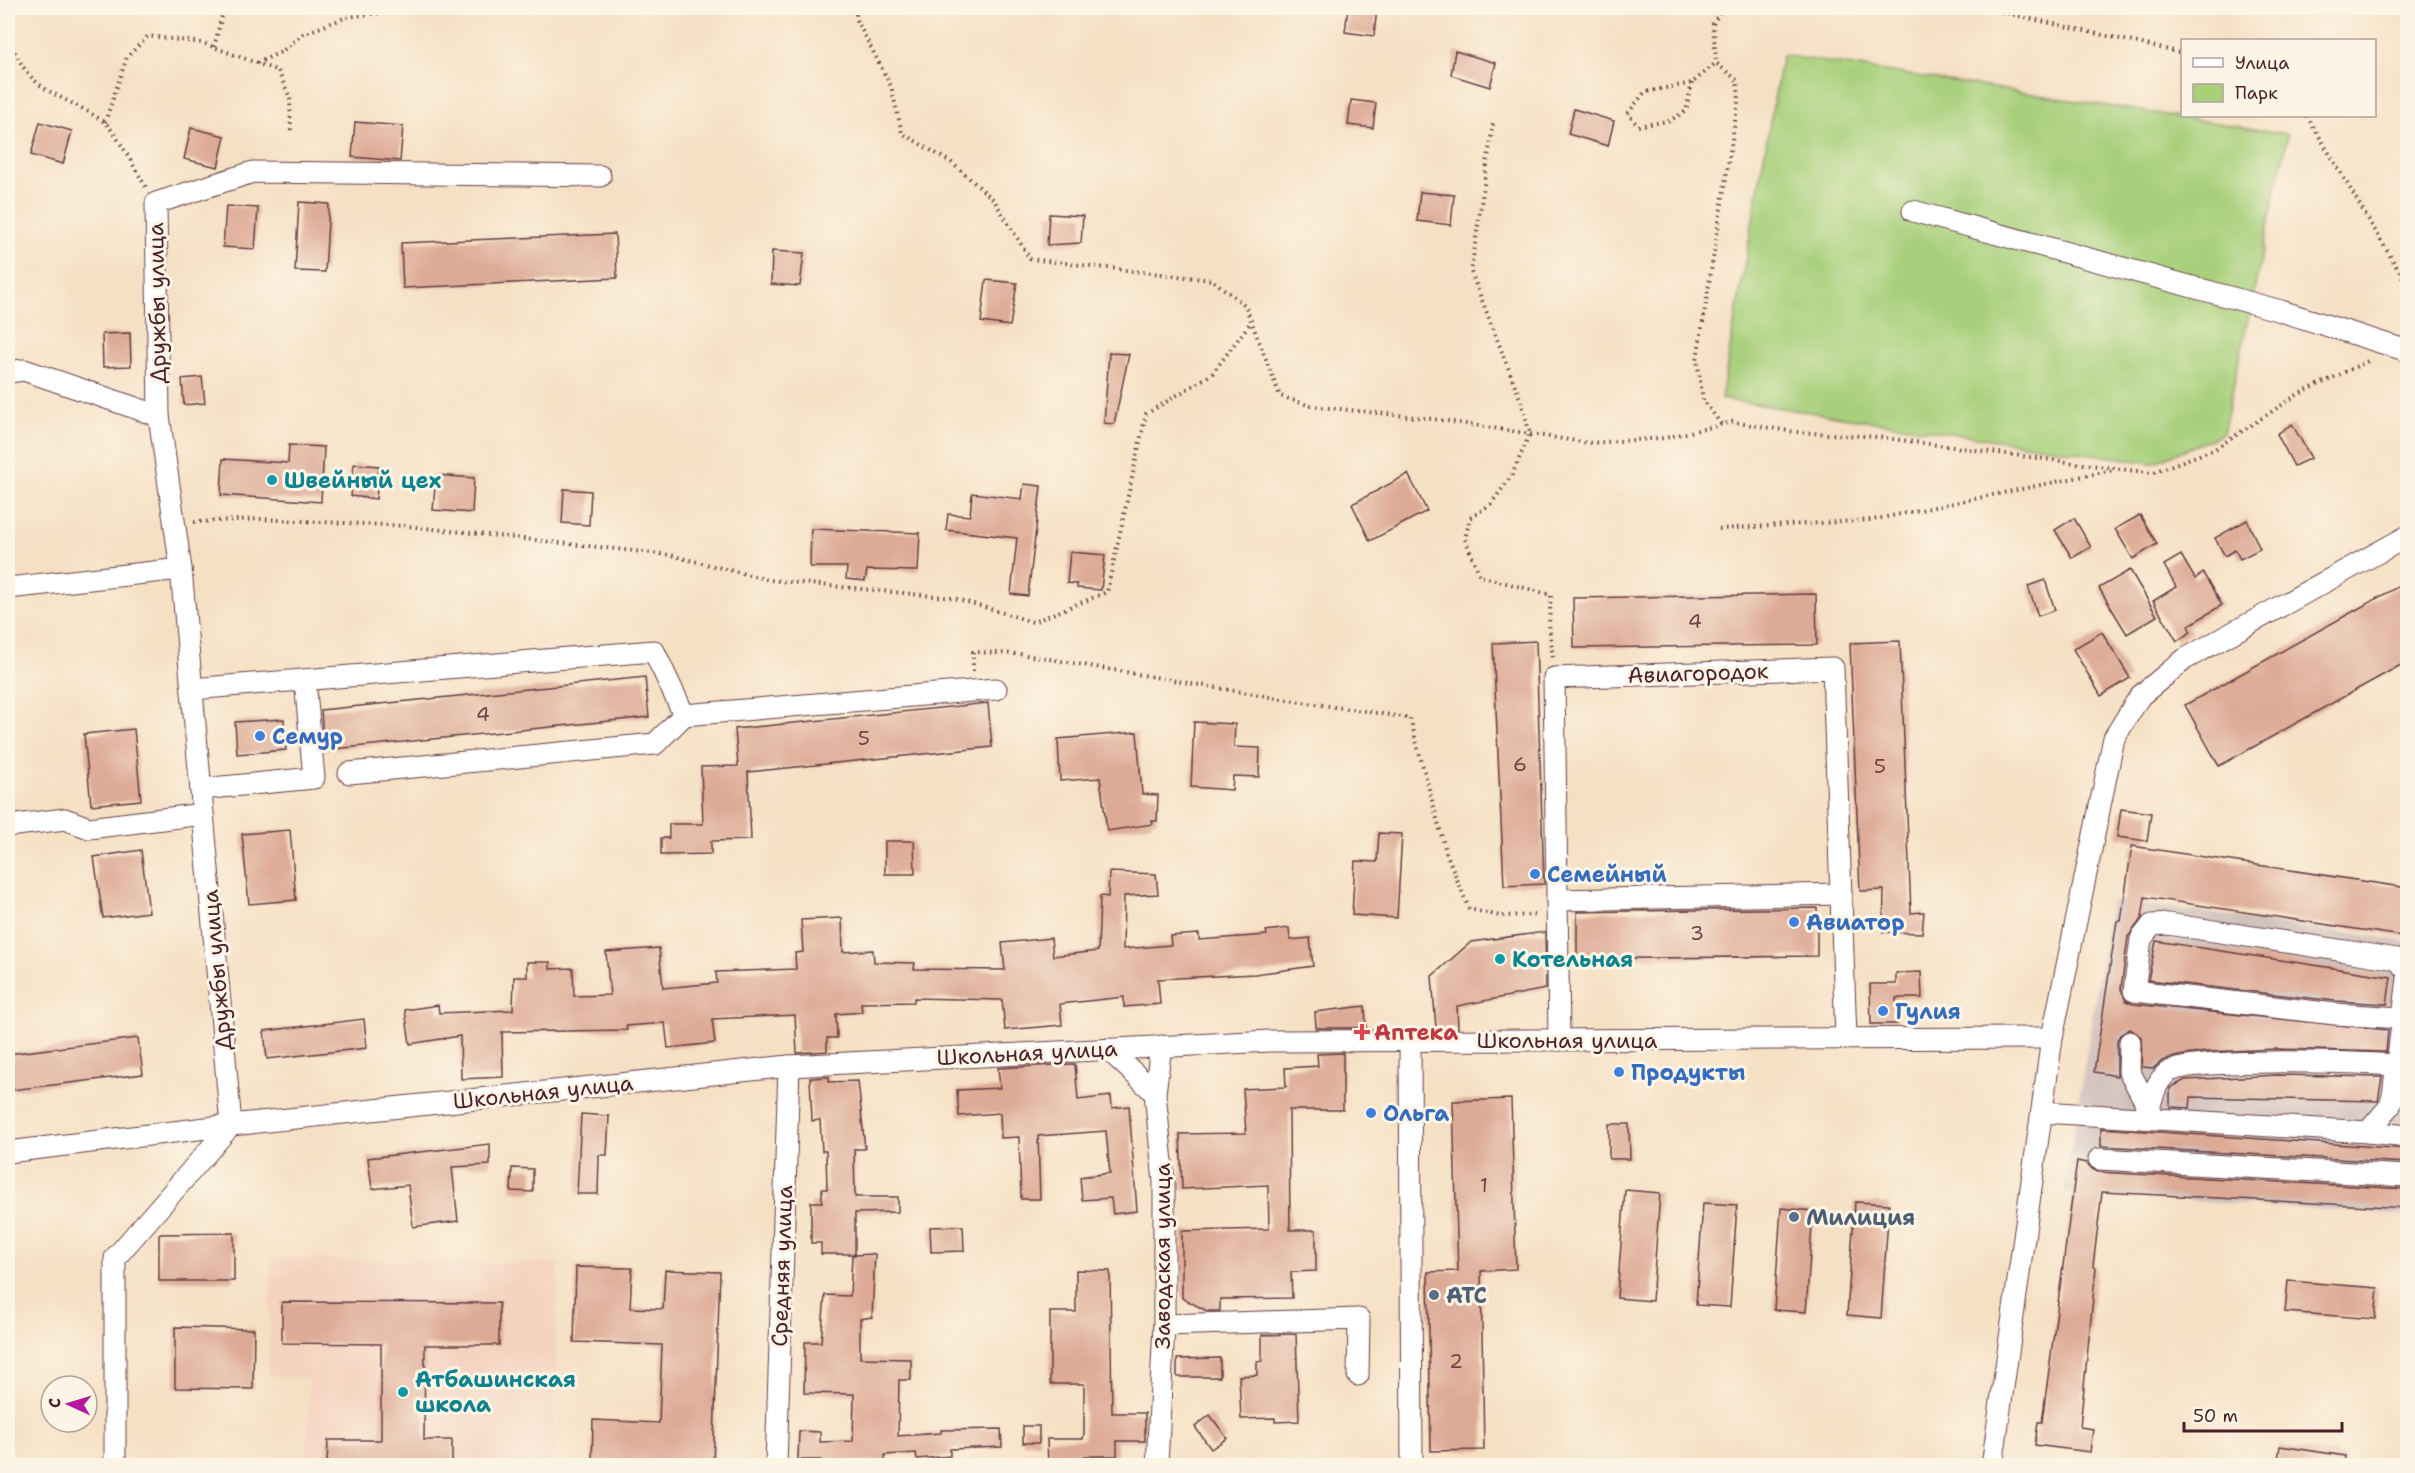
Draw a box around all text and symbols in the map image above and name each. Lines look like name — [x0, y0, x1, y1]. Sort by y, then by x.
legend — [2181, 39, 2376, 117]
text: Улица — [2235, 51, 2289, 75]
text: Парк — [2235, 81, 2278, 105]
street label: Дружбы улица — [141, 222, 173, 384]
place label: Швейный цех — [284, 466, 442, 495]
marker: Швейный цех — [265, 473, 279, 487]
house number: 4 — [1688, 608, 1702, 634]
street label: Авиагородок — [1627, 656, 1769, 690]
house number: 4 — [476, 701, 490, 727]
place label: Семур — [272, 722, 343, 751]
house number: 5 — [858, 725, 870, 751]
marker: Семур — [253, 729, 267, 743]
house number: 6 — [1513, 751, 1527, 777]
house number: 5 — [1874, 753, 1886, 779]
place label: Семейный — [1547, 860, 1667, 889]
marker: Семейный — [1528, 867, 1542, 881]
street label: Дружбы улица — [195, 888, 238, 1052]
place label: Авиатор — [1806, 908, 1905, 937]
marker: Авиатор — [1787, 915, 1801, 929]
house number: 3 — [1690, 920, 1704, 946]
place label: Котельная — [1512, 945, 1633, 974]
marker: Котельная — [1493, 952, 1507, 966]
place label: Гулия — [1895, 997, 1961, 1026]
marker: Гулия — [1876, 1004, 1890, 1018]
place label: Аптека — [1374, 1018, 1458, 1047]
marker: Аптека — [1355, 1025, 1369, 1039]
street label: Школьная улица — [1476, 1026, 1658, 1055]
street label: Школьная улица — [936, 1034, 1118, 1072]
place label: Продукты — [1631, 1058, 1745, 1087]
marker: Продукты — [1612, 1065, 1626, 1079]
street label: Школьная улица — [451, 1068, 635, 1116]
place label: Ольга — [1383, 1099, 1449, 1128]
marker: Ольга — [1364, 1106, 1378, 1120]
street label: Заводская улица — [1148, 1163, 1177, 1349]
house number: 1 — [1480, 1172, 1488, 1198]
street label: Средняя улица — [765, 1184, 799, 1347]
place label: Милиция — [1806, 1203, 1915, 1232]
marker: Милиция — [1787, 1210, 1801, 1224]
place label: АТС — [1446, 1281, 1487, 1310]
marker: АТС — [1427, 1288, 1441, 1302]
house number: 2 — [1449, 1348, 1463, 1374]
place label: Атбашинская школа — [415, 1365, 576, 1419]
north arrow — [39, 1374, 99, 1434]
marker: Атбашинская школа — [396, 1385, 410, 1399]
scale bar — [2184, 1395, 2342, 1433]
text: С — [44, 1397, 65, 1409]
text: 50 m — [2193, 1404, 2238, 1428]

